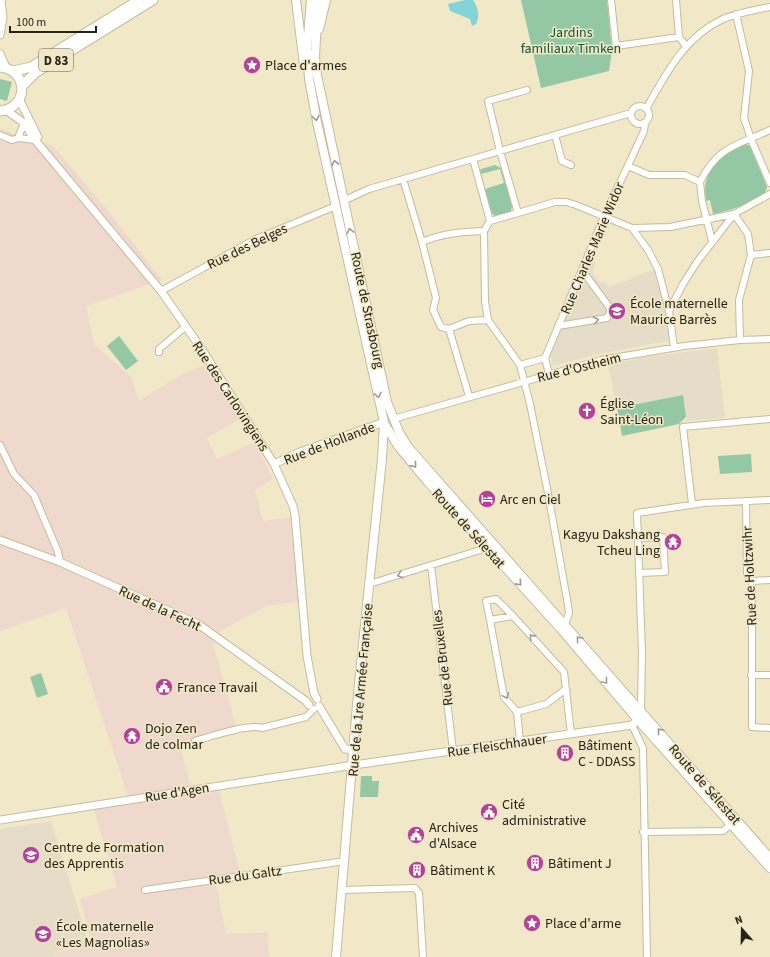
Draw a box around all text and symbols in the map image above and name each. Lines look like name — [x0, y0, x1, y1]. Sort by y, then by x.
scale bar — [10, 8, 96, 34]
text: 100 m — [16, 14, 46, 31]
park label: Jardins familiaux Timken — [521, 23, 621, 59]
road number: D 83 — [39, 49, 73, 71]
place icon: Place d'armes — [242, 55, 262, 75]
place label: Place d'armes — [265, 56, 347, 76]
one-way arrow — [312, 115, 320, 121]
one-way arrow — [332, 160, 340, 166]
street label: Rue Charles Marie Widor — [556, 179, 630, 318]
street label: Rue des Belges — [204, 219, 291, 275]
one-way arrow — [347, 228, 355, 234]
street label: Route de Strasbourg — [345, 250, 389, 370]
place label: École maternelle Maurice Barrès — [630, 294, 728, 330]
school or university icon: École maternelle Maurice Barrès — [607, 301, 627, 321]
one-way arrow — [593, 316, 599, 324]
street label: Rue des Carlovingiens — [187, 337, 274, 456]
street label: Rue d'Ostheim — [535, 348, 623, 388]
one-way arrow — [373, 392, 381, 398]
place label: Église Saint-Léon — [600, 394, 663, 430]
church icon: Église Saint-Léon — [577, 401, 597, 421]
street label: Rue de Hollande — [281, 417, 378, 470]
one-way arrow — [409, 461, 416, 468]
street label: Route de Sélestat — [427, 484, 510, 573]
hotel icon: Arc en Ciel — [477, 489, 497, 509]
place label: Arc en Ciel — [500, 490, 561, 510]
place label: Kagyu Dakshang Tcheu Ling — [563, 525, 660, 561]
street label: Rue de Holtzwihr — [737, 525, 763, 626]
temple icon: Kagyu Dakshang Tcheu Ling — [663, 532, 683, 552]
one-way arrow — [397, 570, 404, 579]
one-way arrow — [514, 579, 521, 586]
street label: Rue de la Fecht — [115, 581, 204, 637]
street label: Rue de la 1re Armée Française — [343, 603, 379, 778]
street label: Rue de Bruxelles — [427, 609, 459, 707]
one-way arrow — [530, 634, 537, 642]
one-way arrow — [576, 636, 583, 644]
public building icon: France Travail — [154, 677, 174, 697]
one-way arrow — [600, 677, 607, 684]
place label: France Travail — [177, 678, 258, 698]
one-way arrow — [501, 692, 509, 699]
place label: Dojo Zen de colmar — [145, 719, 203, 755]
temple icon: Dojo Zen de colmar — [122, 726, 142, 746]
one-way arrow — [657, 728, 664, 736]
street label: Rue Fleischhauer — [446, 729, 548, 763]
place label: Bâtiment C - DDASS — [578, 736, 635, 772]
street label: Route de Sélestat — [663, 740, 745, 830]
building icon: Bâtiment C - DDASS — [555, 743, 575, 763]
street label: Rue d'Agen — [144, 778, 211, 808]
place label: Cité administrative — [502, 795, 586, 831]
public building icon: Cité administrative — [479, 802, 499, 822]
place label: Archives d'Alsace — [429, 818, 478, 854]
public building icon: Archives d'Alsace — [406, 825, 426, 845]
place label: Centre de Formation des Apprentis — [44, 838, 164, 874]
school or university icon: Centre de Formation des Apprentis — [21, 845, 41, 865]
building icon: Bâtiment J — [525, 853, 545, 873]
place label: Bâtiment J — [548, 854, 612, 874]
building icon: Bâtiment K — [407, 860, 427, 880]
street label: Rue du Galtz — [207, 861, 283, 891]
place label: Bâtiment K — [430, 861, 496, 881]
north arrow — [722, 909, 762, 949]
text: N — [733, 912, 745, 928]
place icon: Place d'arme — [522, 913, 542, 933]
place label: Place d'arme — [545, 914, 621, 934]
place label: École maternelle «Les Magnolias» — [56, 917, 154, 953]
school or university icon: École maternelle «Les Magnolias» — [33, 924, 53, 944]

